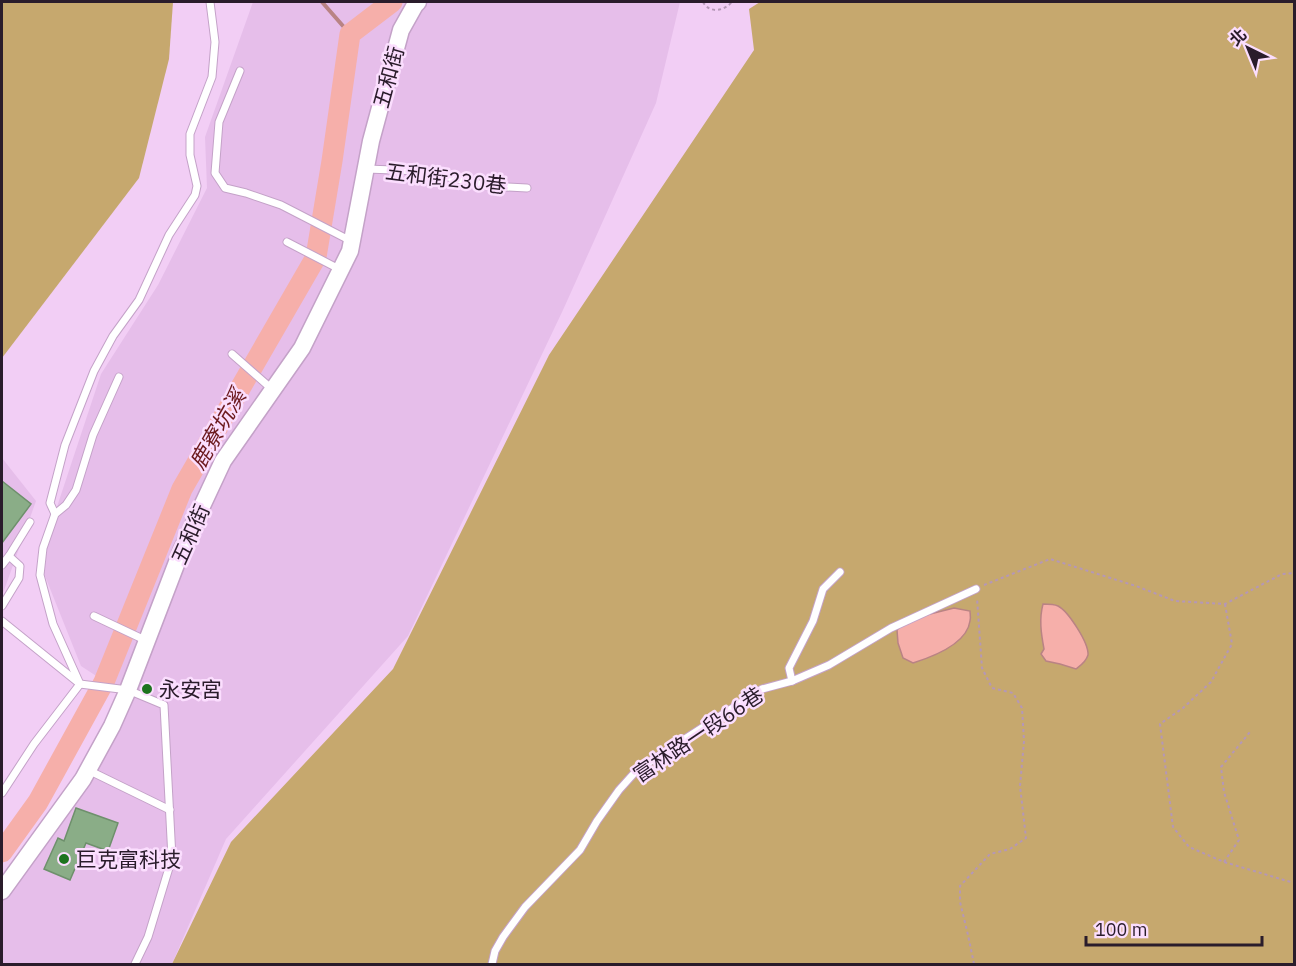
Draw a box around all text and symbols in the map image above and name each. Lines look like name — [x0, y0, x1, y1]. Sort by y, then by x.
north arrow — [1218, 18, 1278, 78]
text: 北 — [1225, 24, 1250, 50]
street label: 五和街 — [366, 43, 410, 111]
street label: 五和街230巷 — [384, 157, 508, 199]
water label: 鹿寮坑溪 — [182, 381, 253, 474]
street label: 五和街 — [164, 500, 216, 568]
place label: 永安宮 — [159, 675, 222, 703]
street label: 富林路一段66巷 — [627, 680, 769, 788]
marker: 永安宮 — [140, 682, 154, 696]
place label: 巨克富科技 — [76, 845, 181, 873]
marker: 巨克富科技 — [57, 852, 71, 866]
scale bar — [1086, 909, 1262, 947]
text: 100 m — [1095, 918, 1147, 941]

